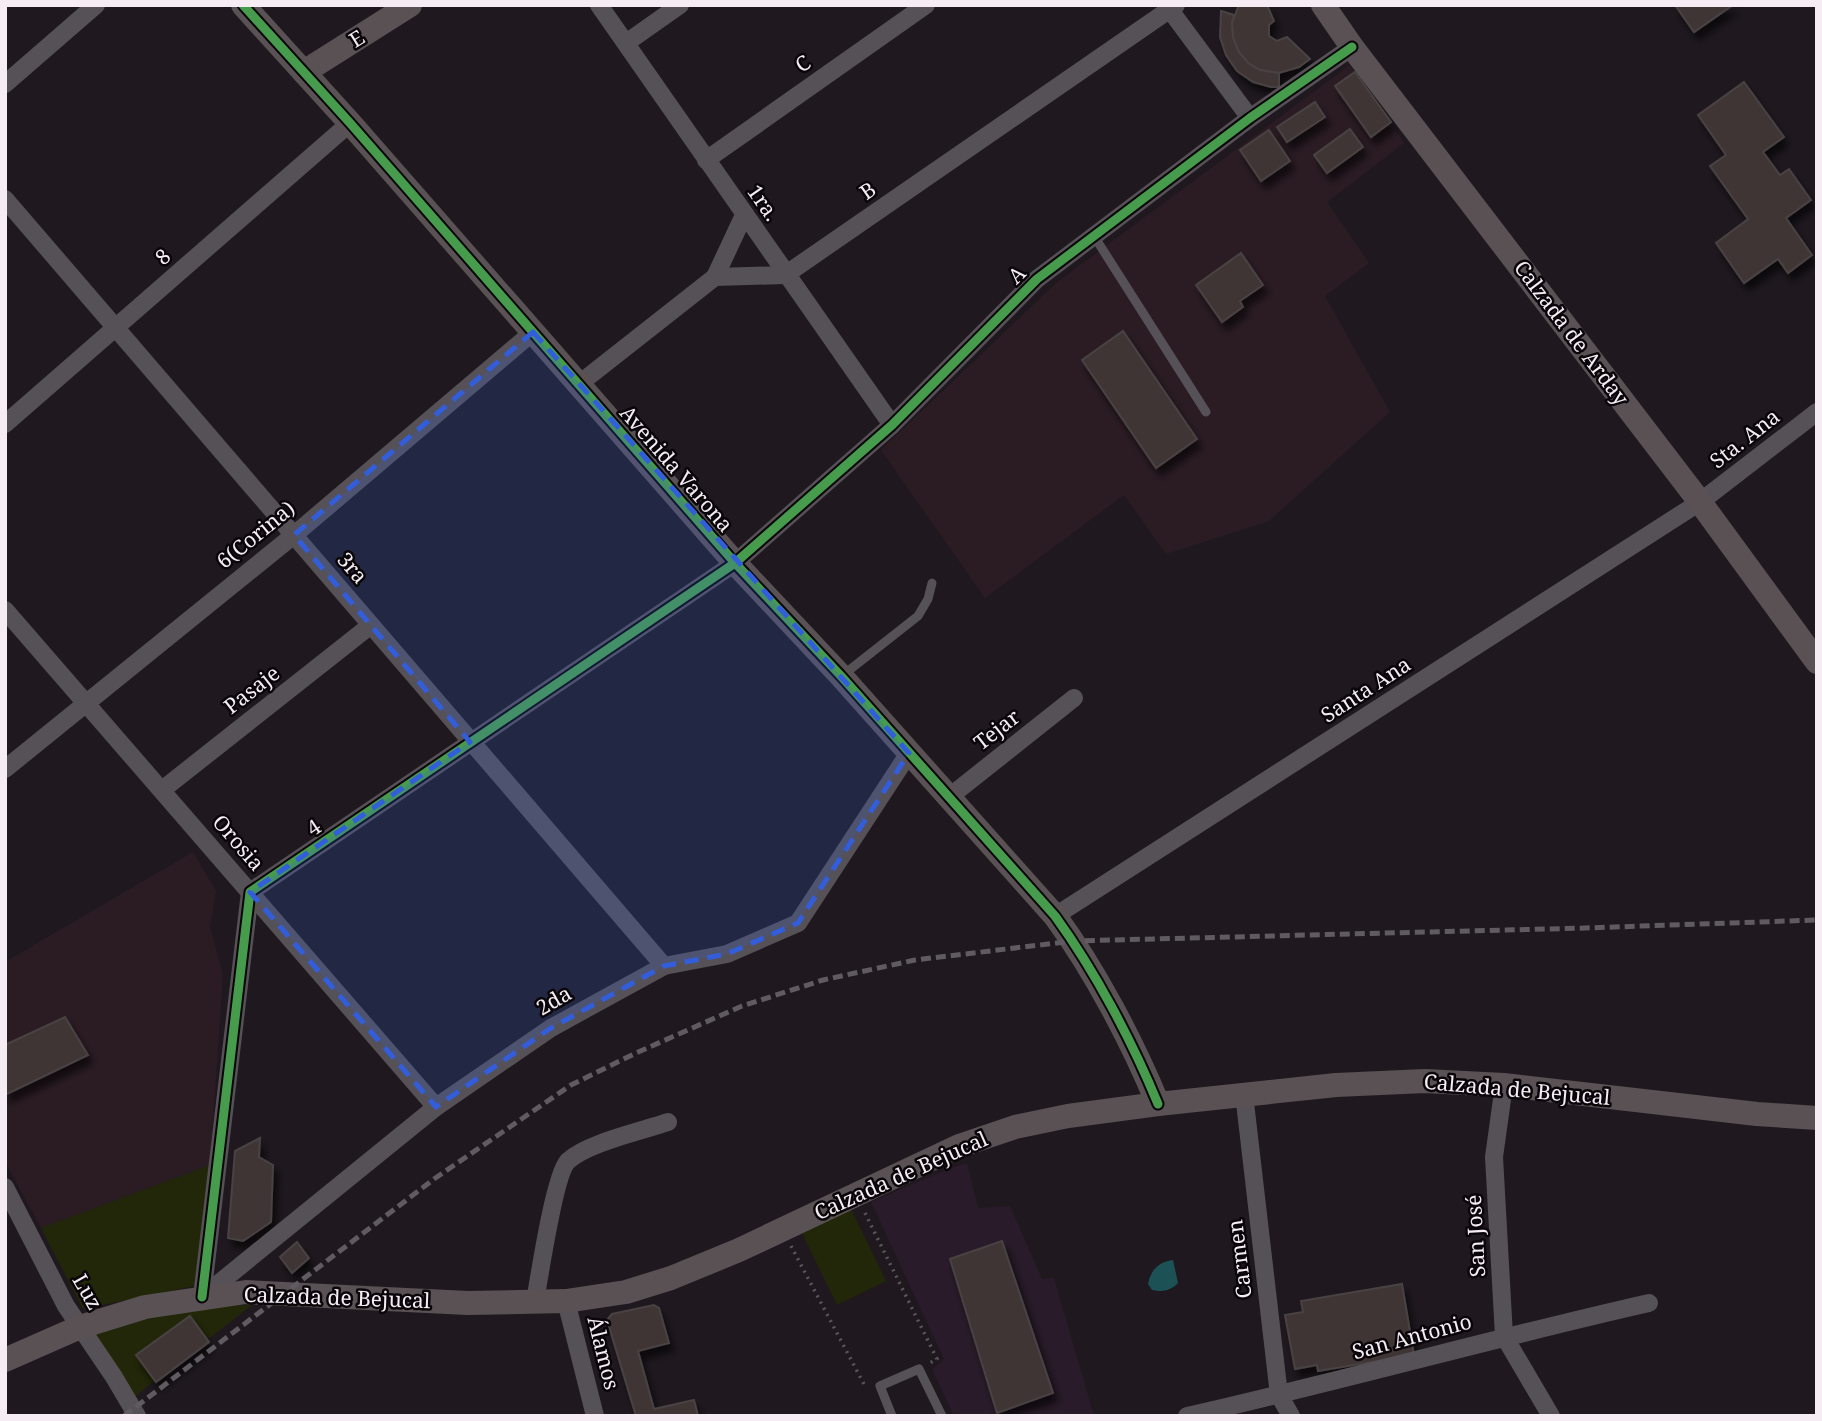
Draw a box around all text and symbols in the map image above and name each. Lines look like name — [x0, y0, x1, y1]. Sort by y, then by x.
street label: E — [343, 23, 369, 53]
street label: C — [789, 48, 816, 78]
street label: B — [854, 175, 881, 206]
street label: 1ra. — [741, 179, 786, 226]
street label: 8 — [149, 242, 176, 271]
street label: Calzada de Arday — [1508, 254, 1636, 411]
street label: A — [1001, 259, 1031, 289]
street label: Avenida Varona — [614, 399, 740, 538]
street label: Sta. Ana — [1704, 402, 1785, 474]
street label: 6(Corina) — [210, 494, 300, 574]
street label: 3ra — [331, 546, 374, 589]
street label: Santa Ana — [1315, 650, 1416, 729]
street label: Pasaje — [218, 659, 285, 720]
street label: Tejar — [968, 702, 1025, 756]
street label: Orosia — [207, 808, 271, 876]
street label: 4 — [301, 812, 326, 842]
street label: 2da — [531, 979, 576, 1021]
street label: Calzada de Bejucal — [1423, 1067, 1612, 1111]
street label: Calzada de Bejucal — [810, 1124, 992, 1226]
street label: San José — [1459, 1194, 1491, 1278]
street label: Carmen — [1220, 1218, 1258, 1300]
street label: Luz — [66, 1268, 109, 1315]
street label: Calzada de Bejucal — [243, 1280, 431, 1314]
street label: San Antonio — [1349, 1307, 1475, 1365]
street label: Álamos — [581, 1313, 627, 1392]

